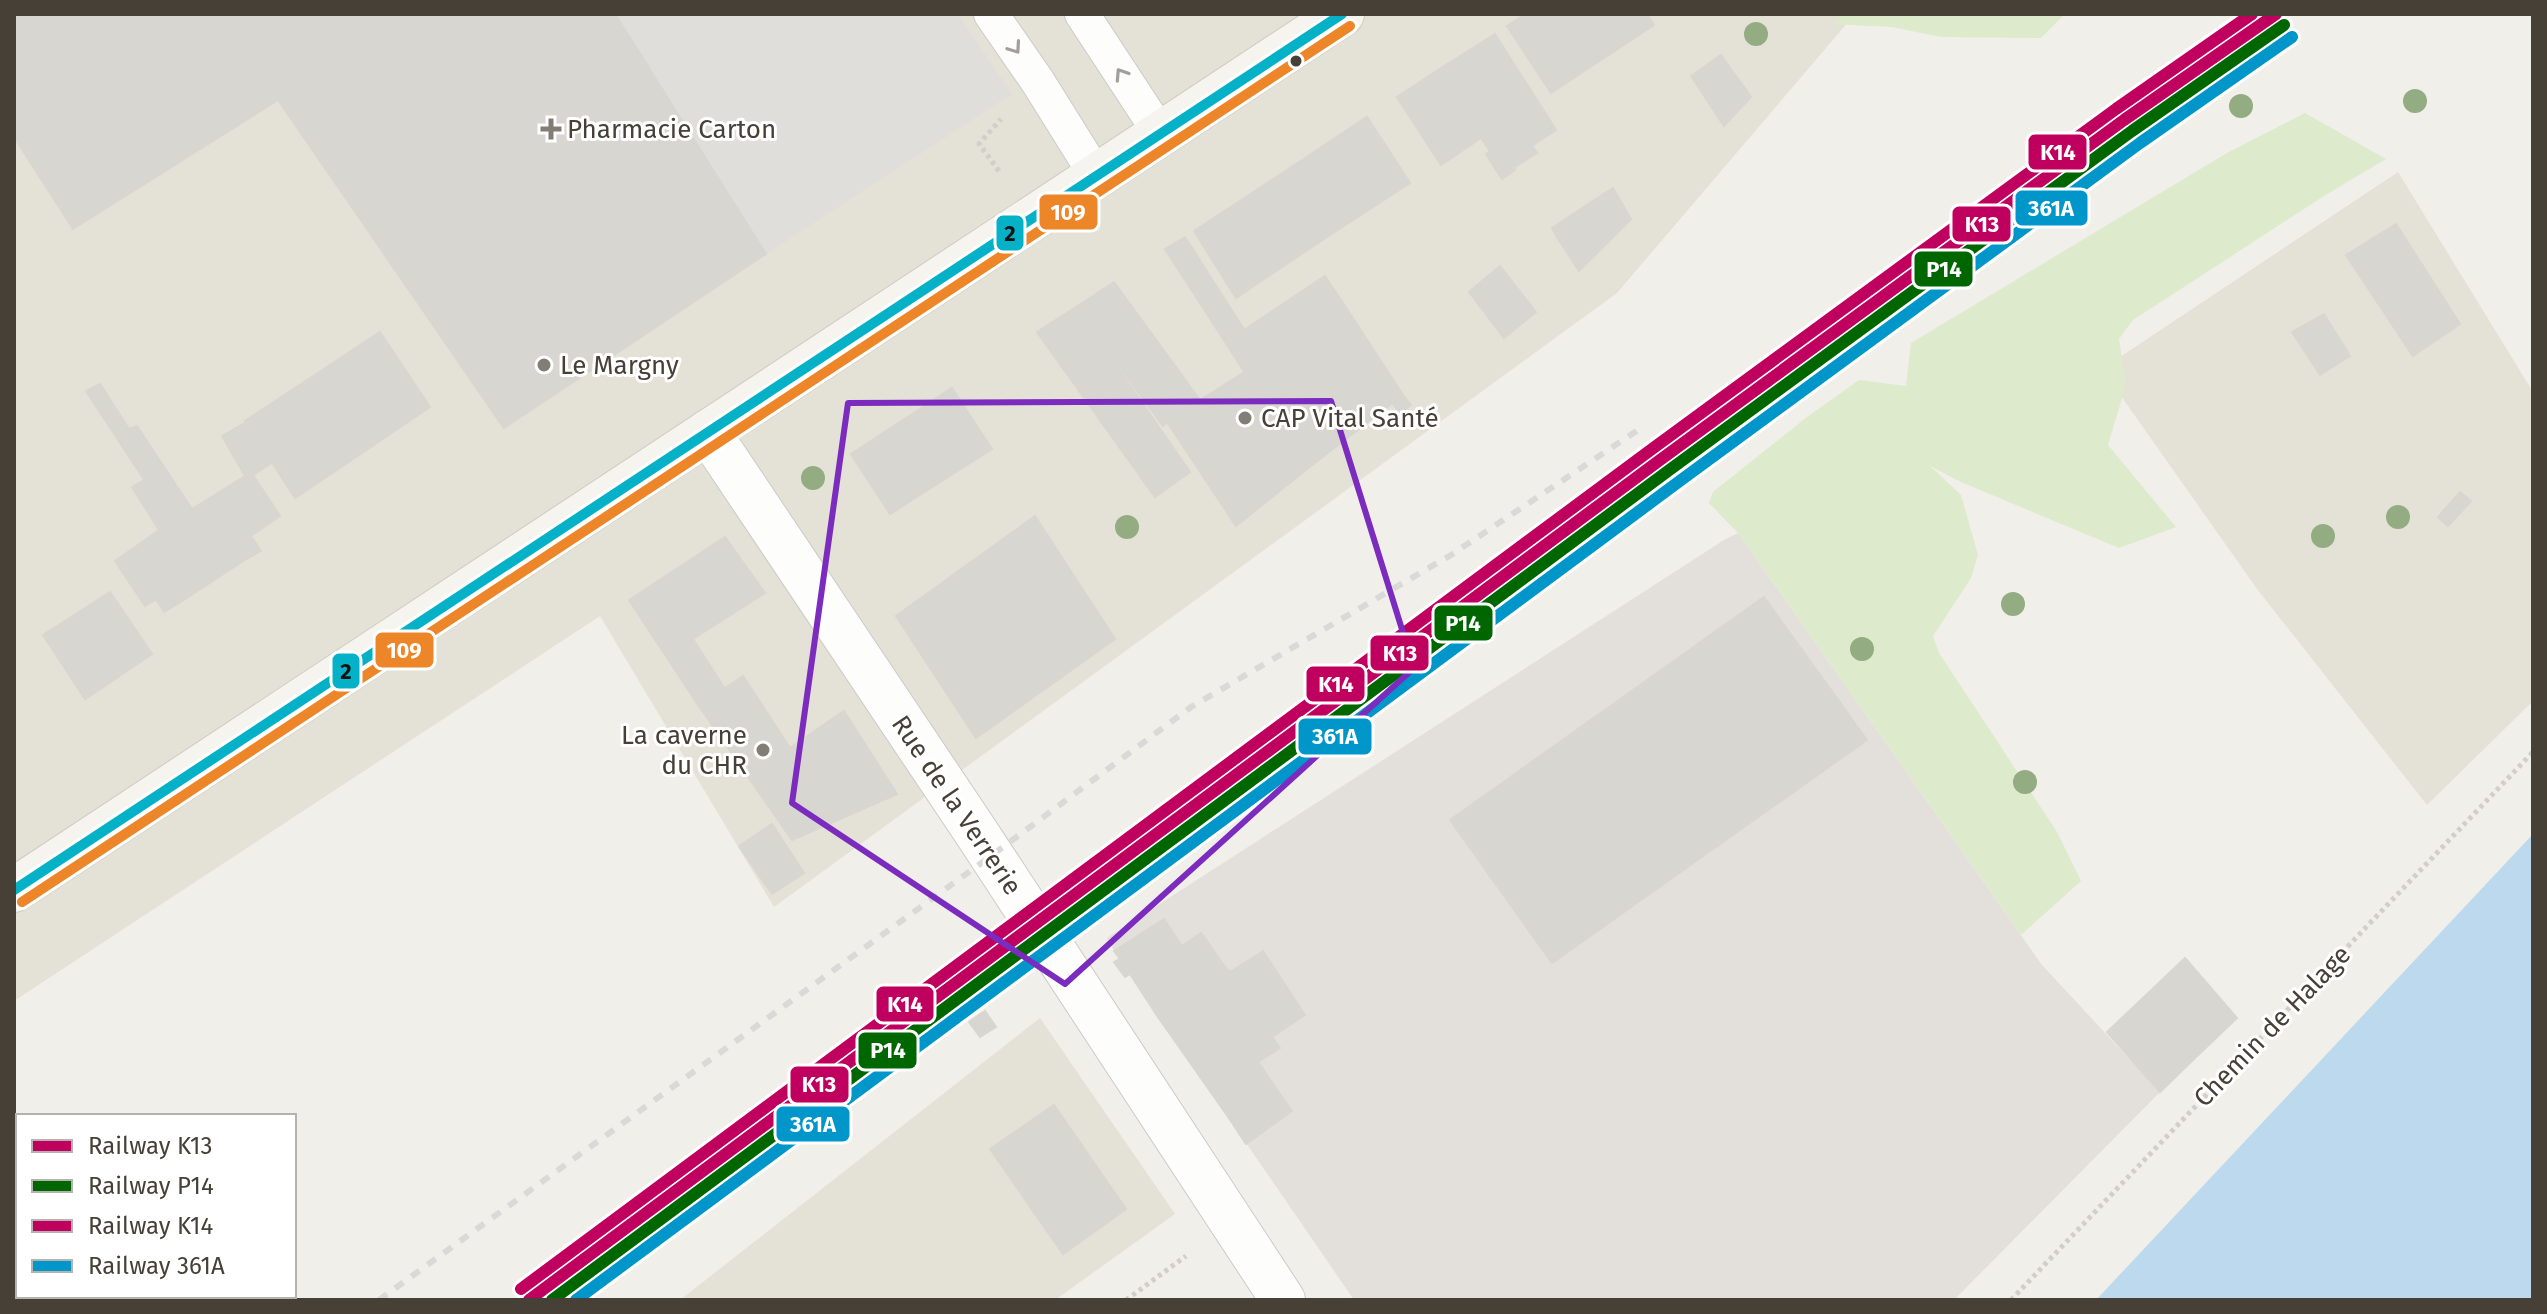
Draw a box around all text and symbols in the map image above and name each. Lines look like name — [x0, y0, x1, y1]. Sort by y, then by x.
one-way arrow — [1005, 40, 1020, 54]
unlabelled marker — [1288, 53, 1304, 69]
one-way arrow — [1116, 68, 1131, 82]
place label: Pharmacie Carton — [567, 114, 776, 145]
marker: Pharmacie Carton — [542, 120, 560, 138]
line badge: K14 — [2027, 133, 2088, 171]
text: K14 — [2040, 139, 2076, 166]
line badge: 361A — [2014, 189, 2089, 227]
line badge: 109 — [1038, 193, 1099, 231]
text: 361A — [2027, 195, 2075, 222]
text: 109 — [1050, 199, 1086, 226]
line badge: K13 — [1951, 205, 2012, 243]
text: K13 — [1965, 211, 1999, 238]
line badge: 2 — [995, 214, 1025, 252]
text: 2 — [1004, 220, 1016, 247]
line badge: P14 — [1913, 250, 1974, 288]
text: P14 — [1926, 256, 1962, 283]
place label: Le Margny — [560, 350, 679, 381]
marker: Le Margny — [535, 356, 553, 374]
place label: CAP Vital Santé — [1261, 403, 1439, 434]
marker: CAP Vital Santé — [1236, 409, 1254, 427]
line badge: P14 — [1433, 604, 1494, 642]
text: P14 — [1445, 610, 1481, 637]
line badge: 109 — [374, 631, 435, 669]
line badge: K13 — [1369, 634, 1430, 672]
text: 109 — [386, 637, 422, 664]
text: K13 — [1383, 640, 1417, 667]
line badge: 2 — [331, 652, 361, 690]
text: 2 — [340, 658, 352, 685]
line badge: K14 — [1305, 665, 1366, 703]
text: K14 — [1318, 671, 1354, 698]
street label: Rue de la Verrerie — [885, 710, 1028, 901]
line badge: 361A — [1297, 717, 1373, 756]
place label: La caverne du CHR — [621, 720, 747, 781]
text: 361A — [1311, 723, 1359, 750]
marker: La caverne du CHR — [754, 741, 772, 759]
street label: Chemin de Halage — [2187, 939, 2357, 1113]
line badge: K14 — [875, 985, 935, 1023]
text: K14 — [887, 991, 923, 1018]
line badge: P14 — [857, 1031, 918, 1070]
text: P14 — [870, 1037, 906, 1064]
line badge: K13 — [789, 1065, 850, 1104]
text: K13 — [802, 1071, 836, 1098]
line badge: 361A — [775, 1105, 851, 1143]
text: 361A — [789, 1111, 837, 1138]
legend — [16, 1114, 296, 1298]
text: Railway K13 — [88, 1132, 213, 1160]
text: Railway P14 — [88, 1172, 214, 1200]
text: Railway K14 — [88, 1212, 214, 1240]
text: Railway 361A — [88, 1252, 225, 1280]

